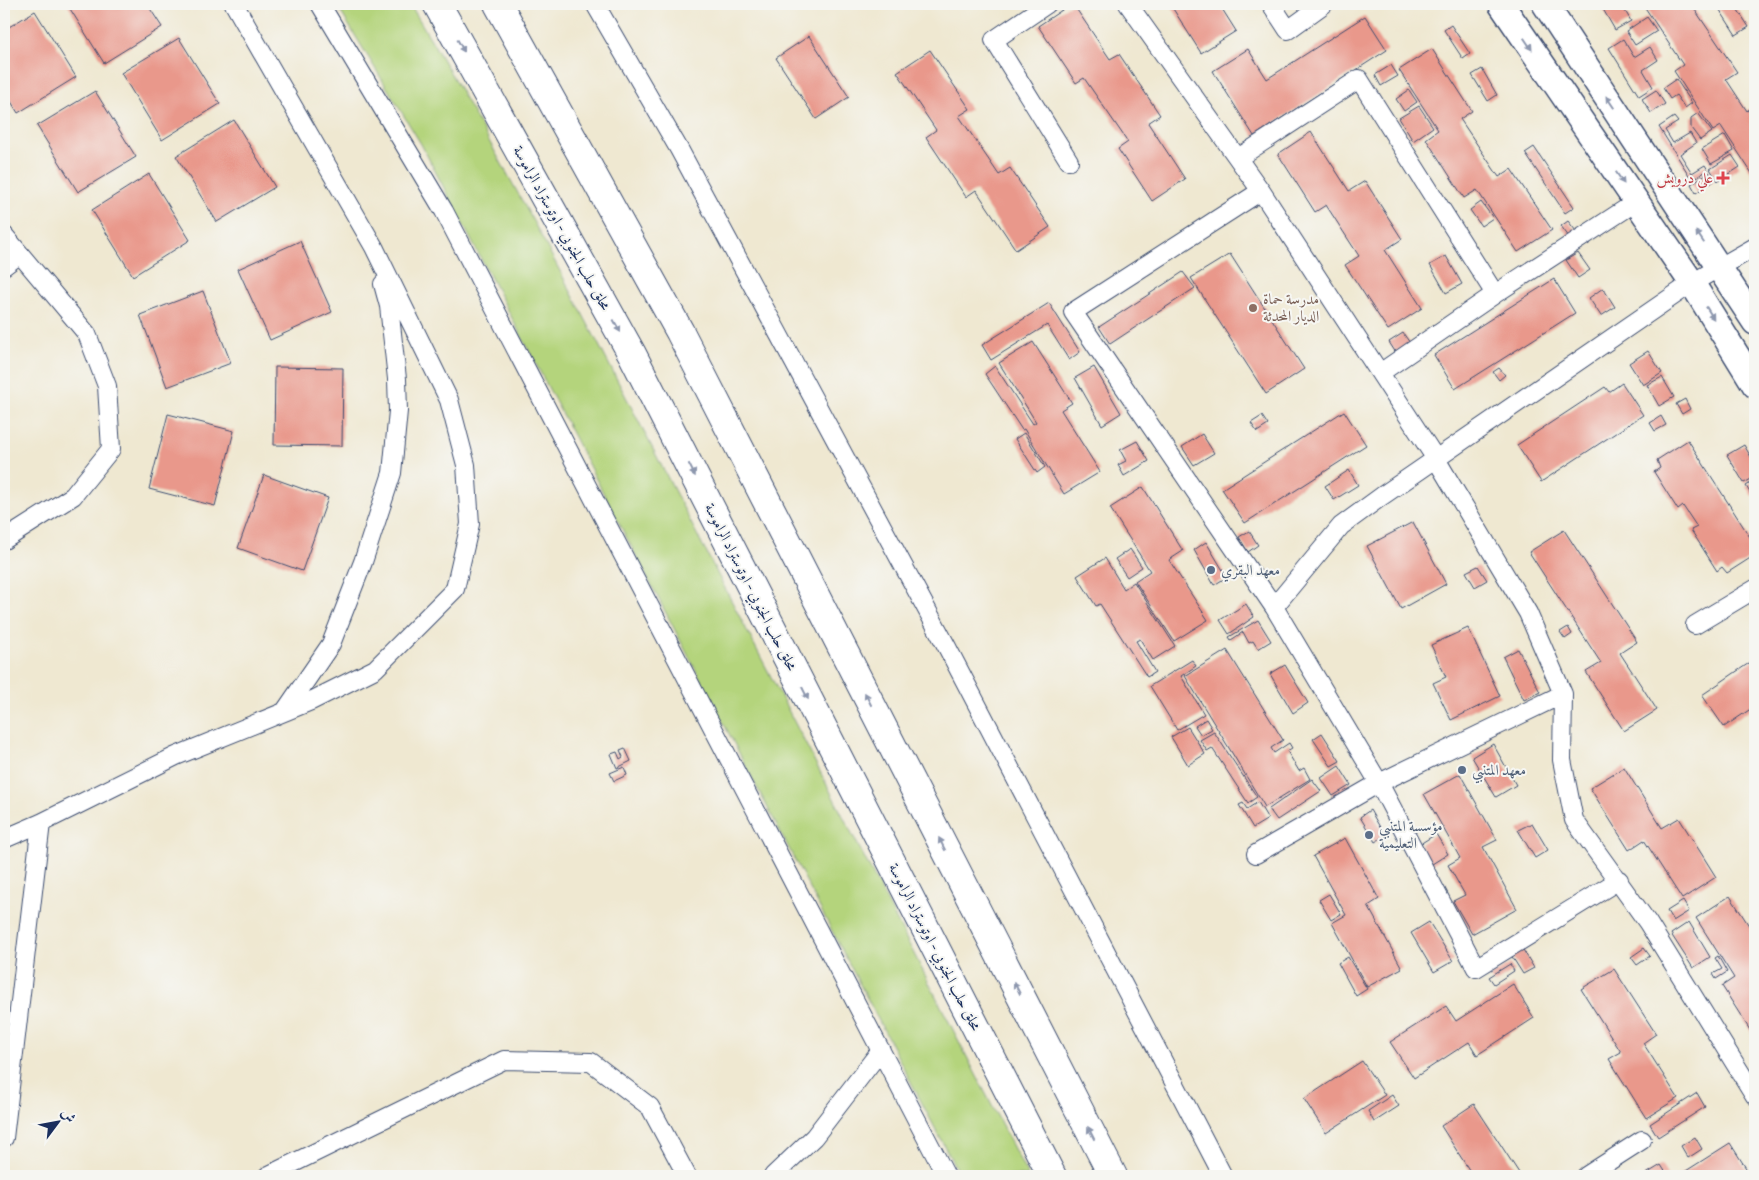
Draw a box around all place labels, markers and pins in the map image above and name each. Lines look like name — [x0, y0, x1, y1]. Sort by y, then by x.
place label: علي درويش — [1657, 169, 1713, 192]
marker: علي درويش — [1717, 172, 1729, 184]
place label: مدرسة حماة الديار المحدثة — [1263, 290, 1319, 328]
marker: مدرسة حماة الديار المحدثة — [1247, 302, 1259, 314]
place label: معهد البقري — [1221, 561, 1280, 582]
marker: معهد البقري — [1205, 564, 1217, 576]
place label: معهد المتنبي — [1472, 761, 1526, 784]
marker: معهد المتنبي — [1456, 764, 1468, 776]
place label: مؤسسة المتنبي التعليمية — [1379, 817, 1443, 855]
marker: مؤسسة المتنبي التعليمية — [1363, 829, 1375, 841]

